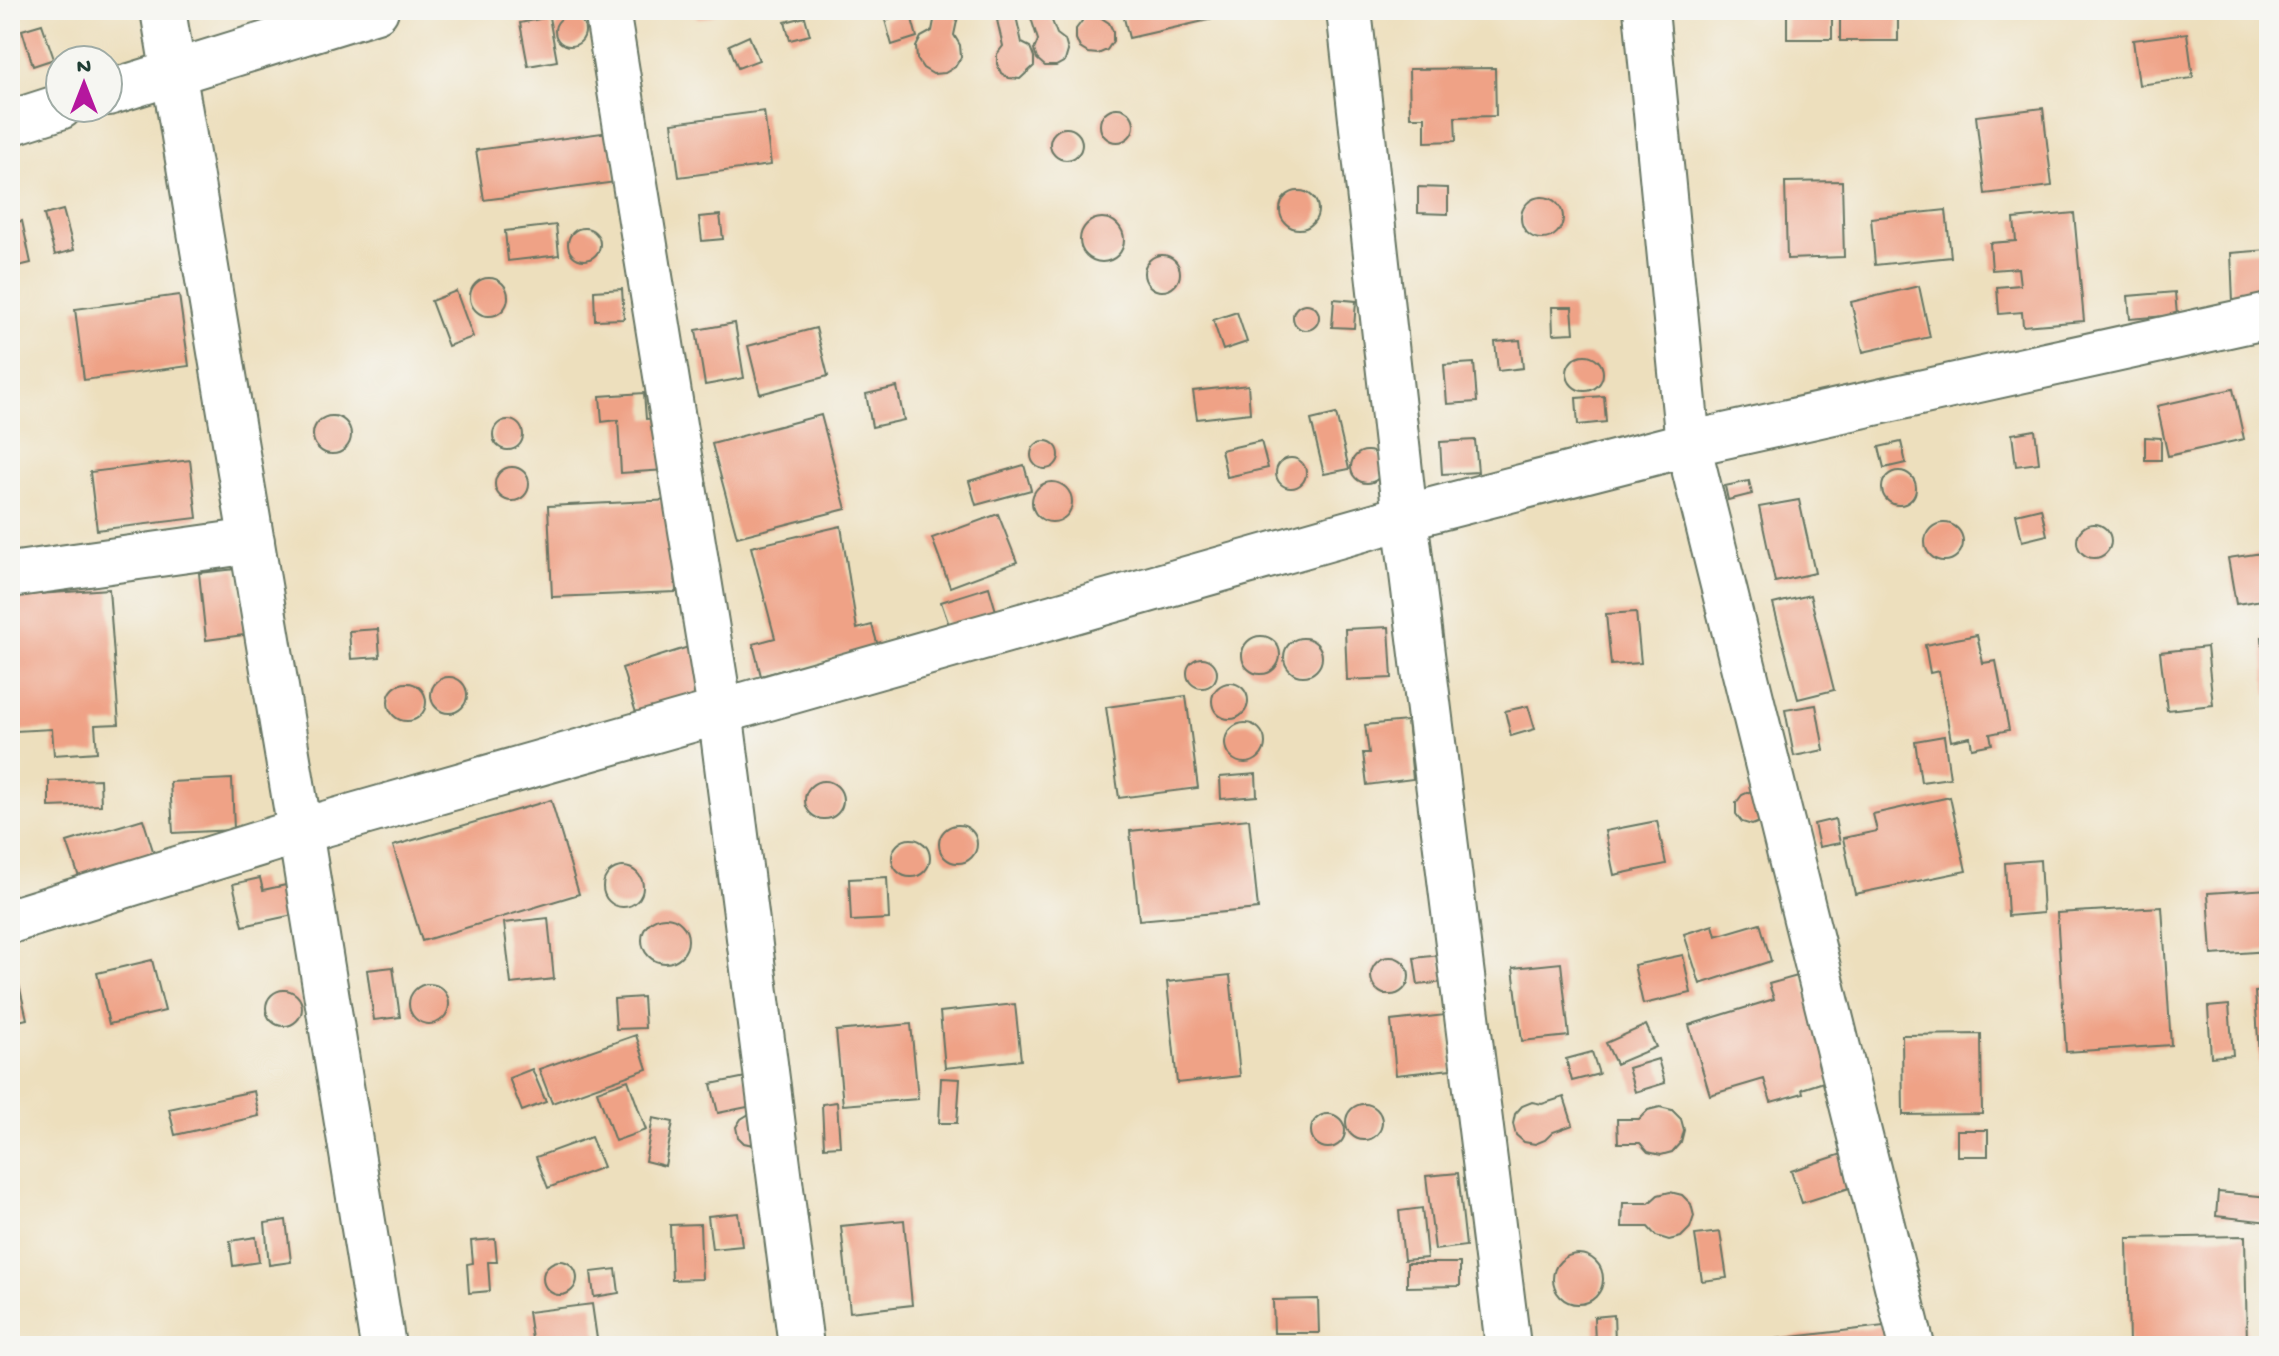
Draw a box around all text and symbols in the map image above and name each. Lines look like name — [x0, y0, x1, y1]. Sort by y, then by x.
north arrow — [44, 44, 124, 124]
text: N — [77, 55, 91, 81]

